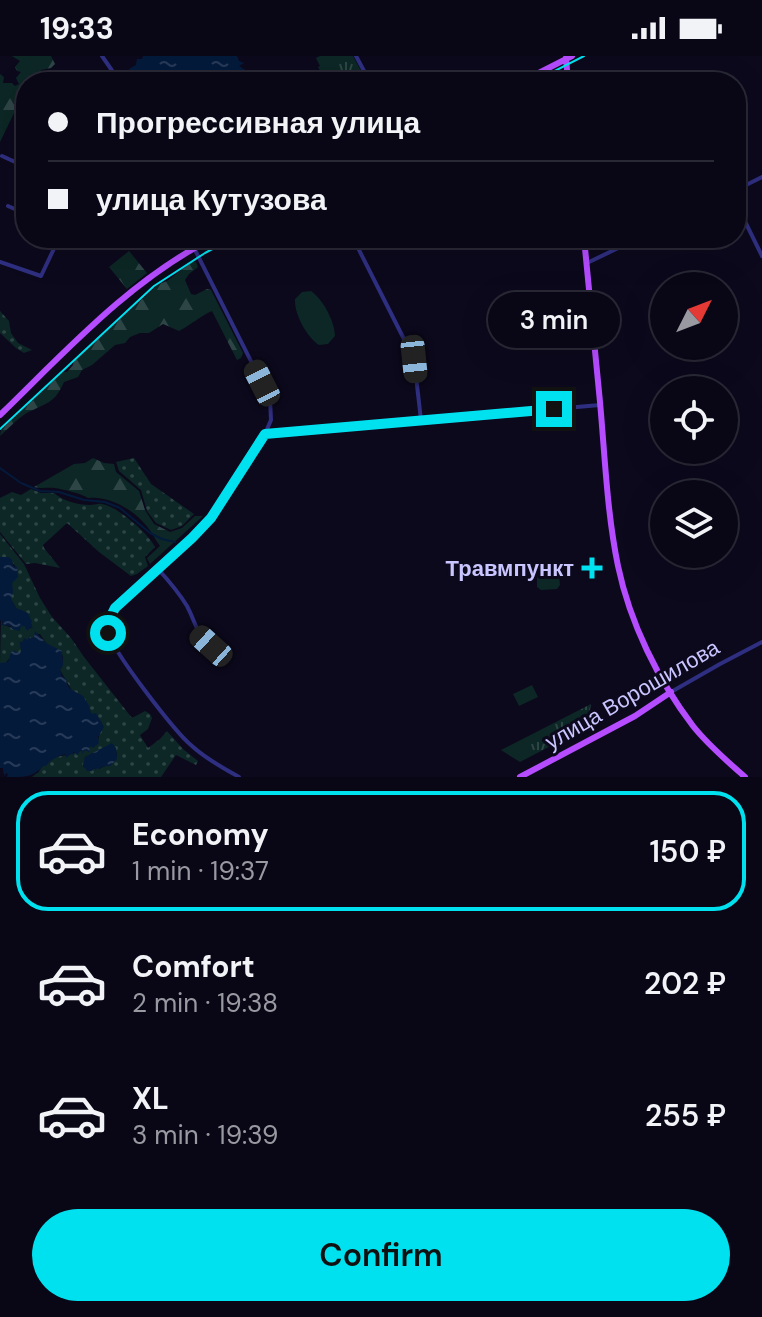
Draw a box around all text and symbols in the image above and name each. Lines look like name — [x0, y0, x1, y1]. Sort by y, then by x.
text: 19:33 — [40, 9, 114, 48]
text: Прогрессивная улица — [96, 103, 420, 142]
text: улица Кутузова — [96, 180, 327, 219]
north arrow — [650, 272, 738, 360]
map controls — [650, 272, 738, 568]
callout: 3 min — [488, 293, 620, 349]
text: 3 min — [520, 303, 588, 337]
car — [400, 334, 428, 384]
car — [240, 356, 284, 410]
button: locate — [650, 376, 738, 464]
route end — [536, 391, 572, 427]
button: layers — [650, 480, 738, 568]
place label: Травмпункт — [446, 554, 574, 583]
marker: Травмпункт — [581, 557, 603, 579]
route start — [90, 615, 126, 651]
car — [185, 621, 237, 671]
street label: улица Ворошилова — [540, 632, 725, 756]
icon: car — [36, 815, 108, 887]
text: Economy — [132, 815, 269, 854]
text: 150 ₽ — [649, 832, 726, 871]
text: 1 min · 19:37 — [132, 854, 269, 888]
icon: car — [36, 947, 108, 1019]
text: Comfort — [132, 947, 255, 986]
text: 202 ₽ — [644, 964, 726, 1003]
text: 2 min · 19:38 — [132, 986, 278, 1020]
icon: car — [36, 1079, 108, 1151]
text: XL — [132, 1079, 169, 1118]
text: 255 ₽ — [645, 1096, 726, 1135]
text: 3 min · 19:39 — [132, 1118, 278, 1152]
button: Confirm — [32, 1209, 730, 1301]

